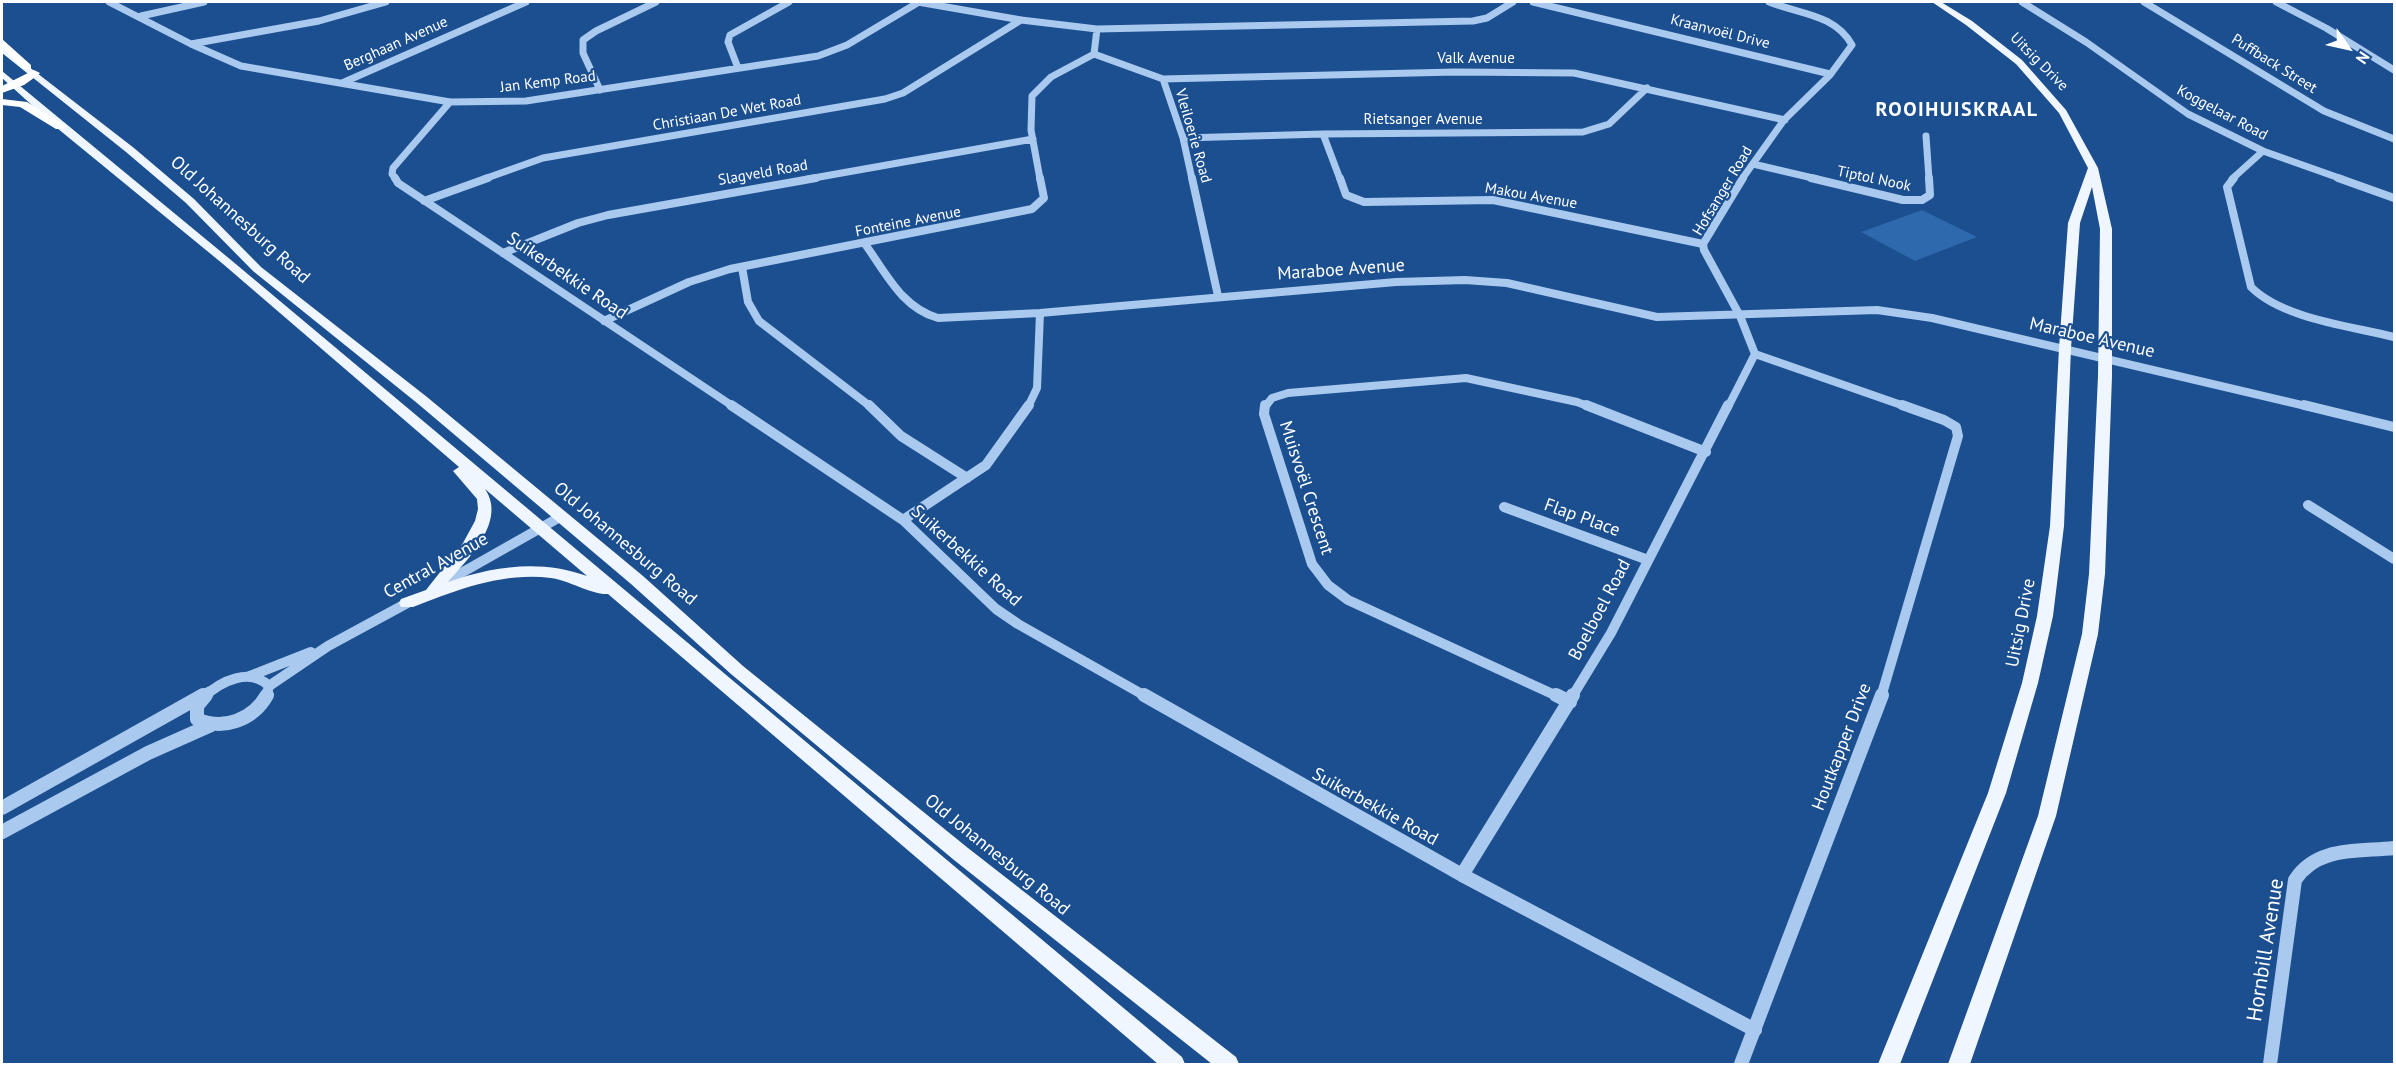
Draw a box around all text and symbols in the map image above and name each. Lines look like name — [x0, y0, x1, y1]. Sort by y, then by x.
street label: Kraanvoël Drive — [1669, 11, 1771, 53]
street label: Berghaan Avenue — [341, 13, 451, 75]
north arrow — [2318, 18, 2378, 78]
street label: Uitsig Drive — [2006, 29, 2072, 95]
street label: Puffback Street — [2228, 31, 2320, 97]
text: N — [2352, 48, 2374, 68]
street label: Valk Avenue — [1437, 50, 1515, 68]
street label: Jan Kemp Road — [499, 67, 597, 97]
street label: Koggelaar Road — [2173, 82, 2271, 144]
street label: Vleiloerie Road — [1171, 87, 1215, 185]
street label: Christiaan De Wet Road — [652, 91, 802, 135]
district label: ROOIHUISKRAAL — [1875, 98, 2039, 122]
street label: Rietsanger Avenue — [1363, 111, 1483, 129]
street label: Hofsanger Road — [1689, 143, 1757, 239]
street label: Old Johannesburg Road — [166, 152, 314, 288]
street label: Slagveld Road — [717, 156, 809, 190]
street label: Tiptol Nook — [1835, 162, 1913, 196]
street label: Makou Avenue — [1484, 179, 1578, 213]
street label: Fonteine Avenue — [854, 203, 962, 241]
street label: Suikerbekkie Road — [503, 228, 631, 324]
street label: Maraboe Avenue — [1277, 255, 1405, 285]
street label: Maraboe Avenue — [2027, 313, 2157, 363]
street label: Muisvoël Crescent — [1274, 418, 1338, 558]
street label: Old Johannesburg Road — [549, 478, 701, 610]
street label: Flap Place — [1541, 494, 1623, 542]
street label: Suikerbekkie Road — [906, 501, 1026, 611]
street label: Central Avenue — [380, 528, 492, 604]
street label: Boelboel Road — [1564, 556, 1636, 664]
street label: Uitsig Drive — [2002, 577, 2040, 669]
street label: Houtkapper Drive — [1808, 680, 1876, 814]
street label: Suikerbekkie Road — [1308, 763, 1442, 851]
street label: Old Johannesburg Road — [920, 790, 1074, 920]
street label: Hornbill Avenue — [2242, 877, 2290, 1023]

